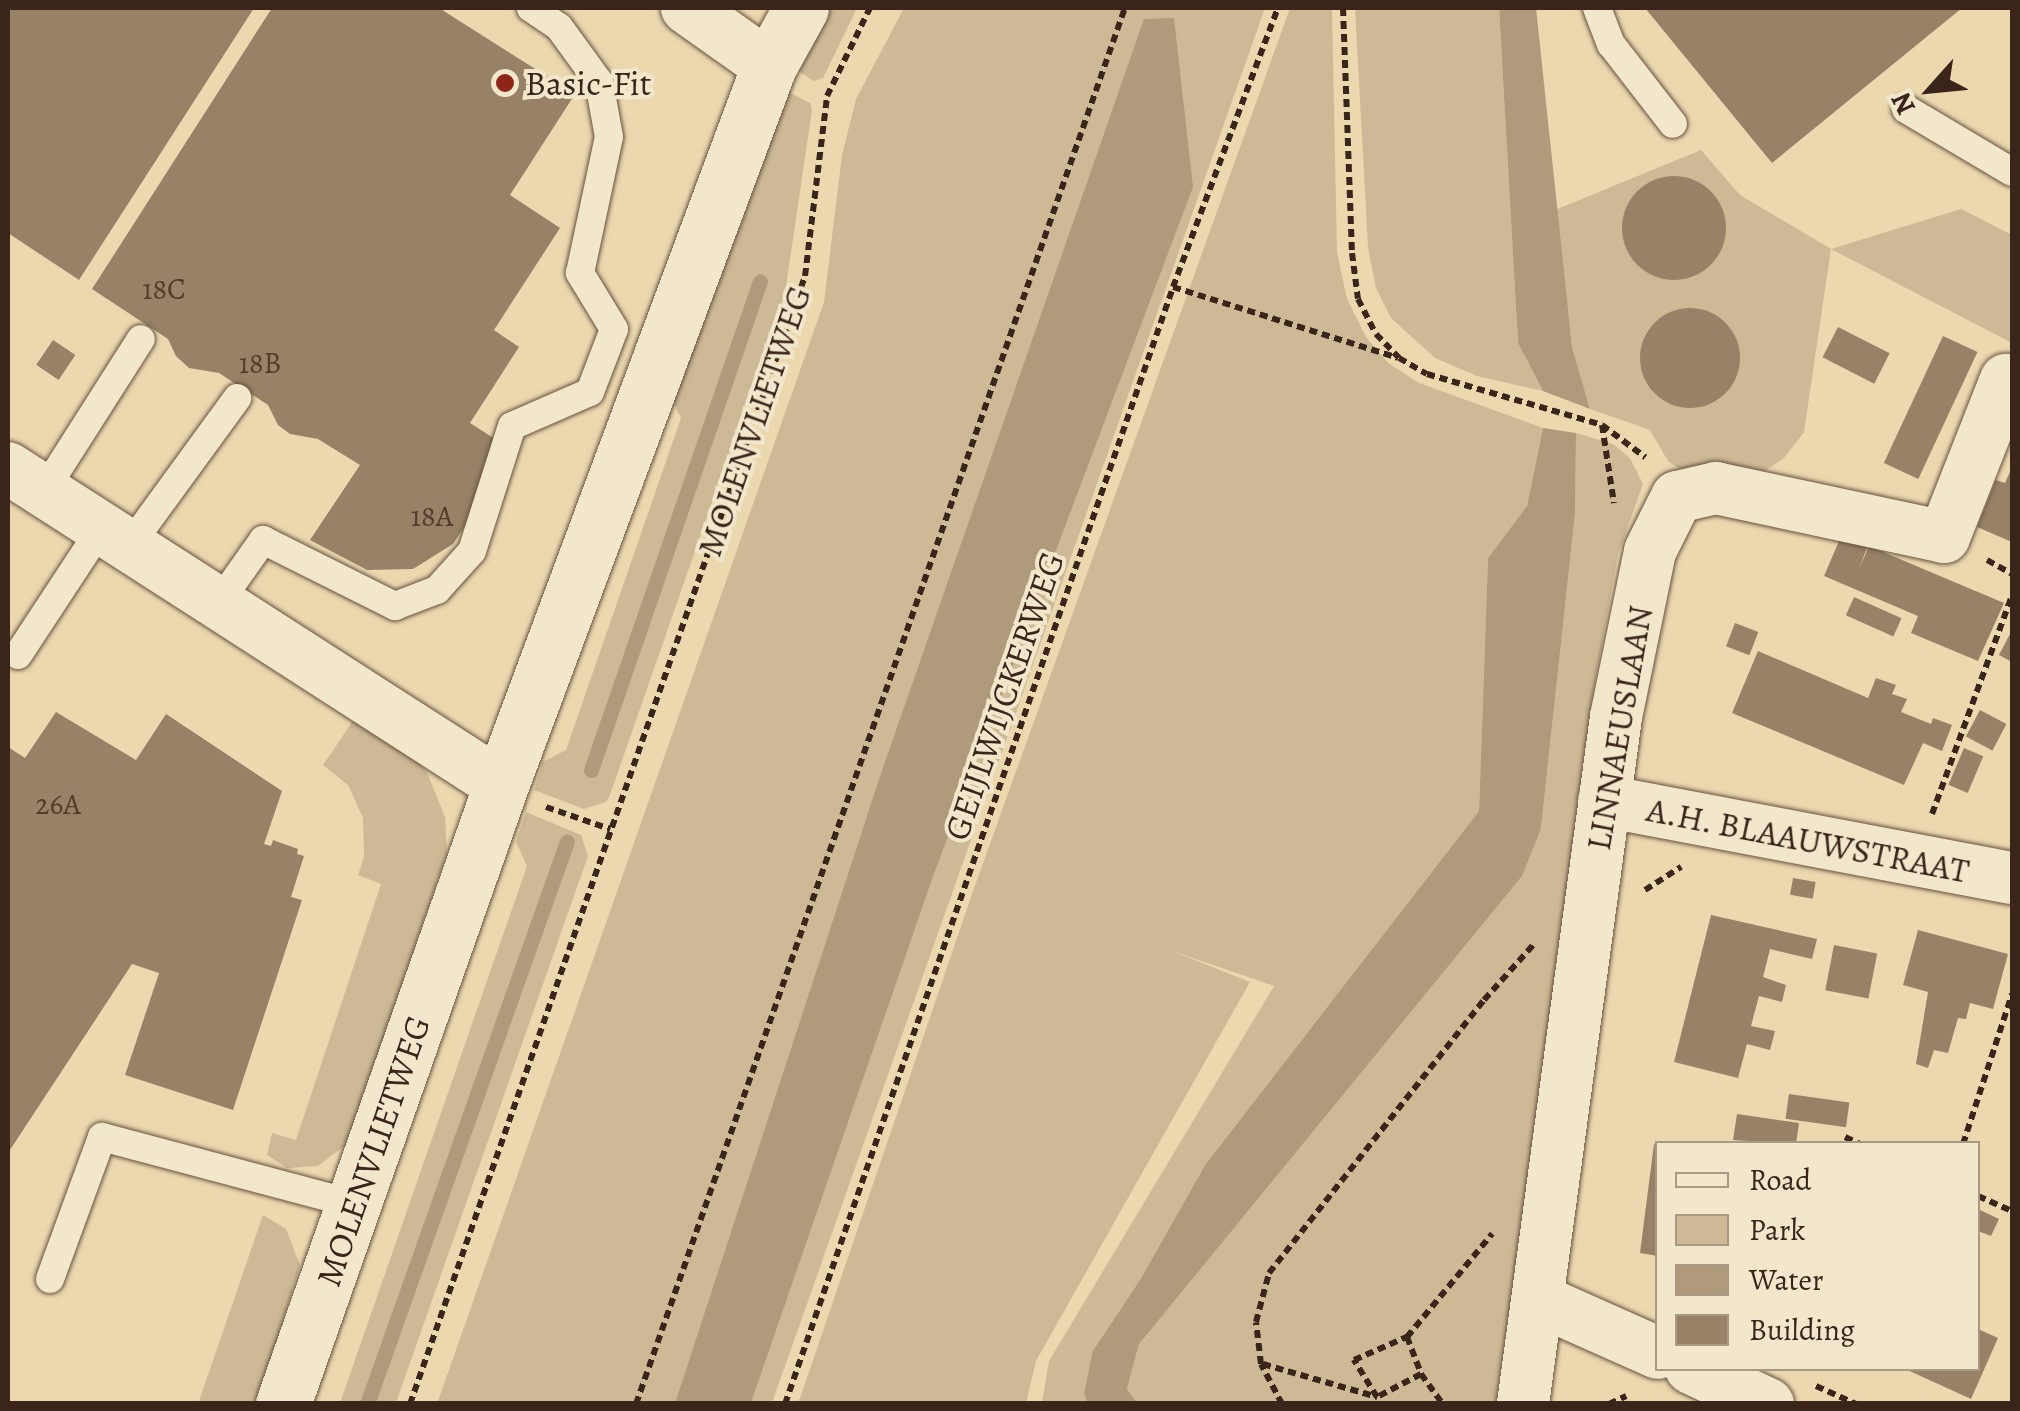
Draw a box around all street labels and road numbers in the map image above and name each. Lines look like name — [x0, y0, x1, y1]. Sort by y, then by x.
street label: MOLENVLIETWEG — [688, 280, 820, 562]
street label: GEIJLWIJCKERWEG — [935, 547, 1073, 845]
street label: LINNAEUSLAAN — [1577, 602, 1661, 854]
street label: A.H. BLAAUWSTRAAT — [1643, 788, 1973, 892]
street label: MOLENVLIETWEG — [307, 1010, 439, 1292]

